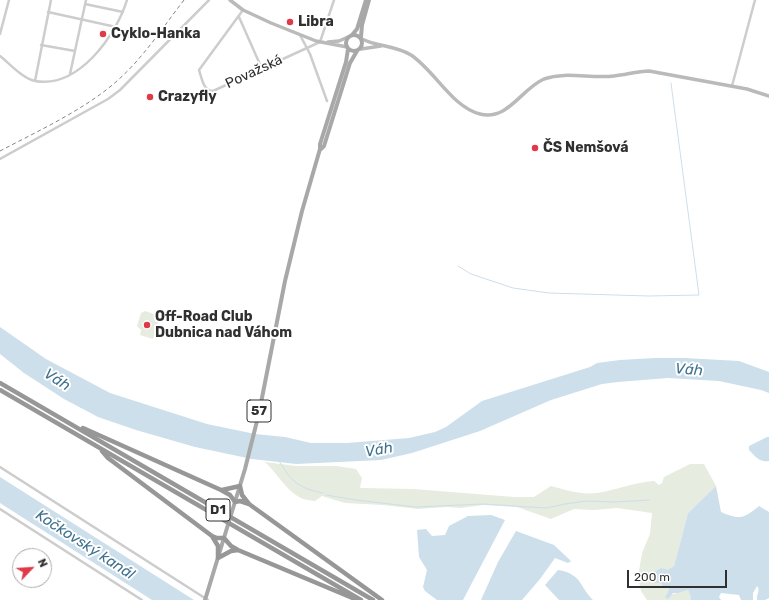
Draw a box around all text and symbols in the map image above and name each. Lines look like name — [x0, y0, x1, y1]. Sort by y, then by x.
place label: Libra — [298, 14, 334, 30]
marker: Libra — [285, 17, 295, 27]
place label: Cyklo-Hanka — [111, 26, 201, 42]
marker: Cyklo-Hanka — [98, 29, 108, 39]
street label: Považská — [223, 52, 285, 92]
place label: Crazyfly — [158, 89, 217, 105]
marker: Crazyfly — [145, 92, 155, 102]
place label: ČS Nemšová — [543, 140, 629, 156]
marker: ČS Nemšová — [530, 143, 540, 153]
place label: Off-Road Club Dubnica nad Váhom — [155, 309, 292, 342]
marker: Off-Road Club Dubnica nad Váhom — [142, 320, 152, 330]
water label: Váh — [675, 360, 703, 380]
water label: Váh — [40, 365, 74, 395]
road number: 57 — [247, 400, 271, 422]
water label: Váh — [364, 439, 394, 461]
road number: D1 — [206, 499, 230, 521]
water label: Kočkovský kanál — [32, 506, 138, 584]
north arrow — [12, 548, 52, 588]
text: N — [35, 557, 50, 569]
scale bar — [629, 562, 729, 588]
text: 200 m — [634, 570, 670, 584]

